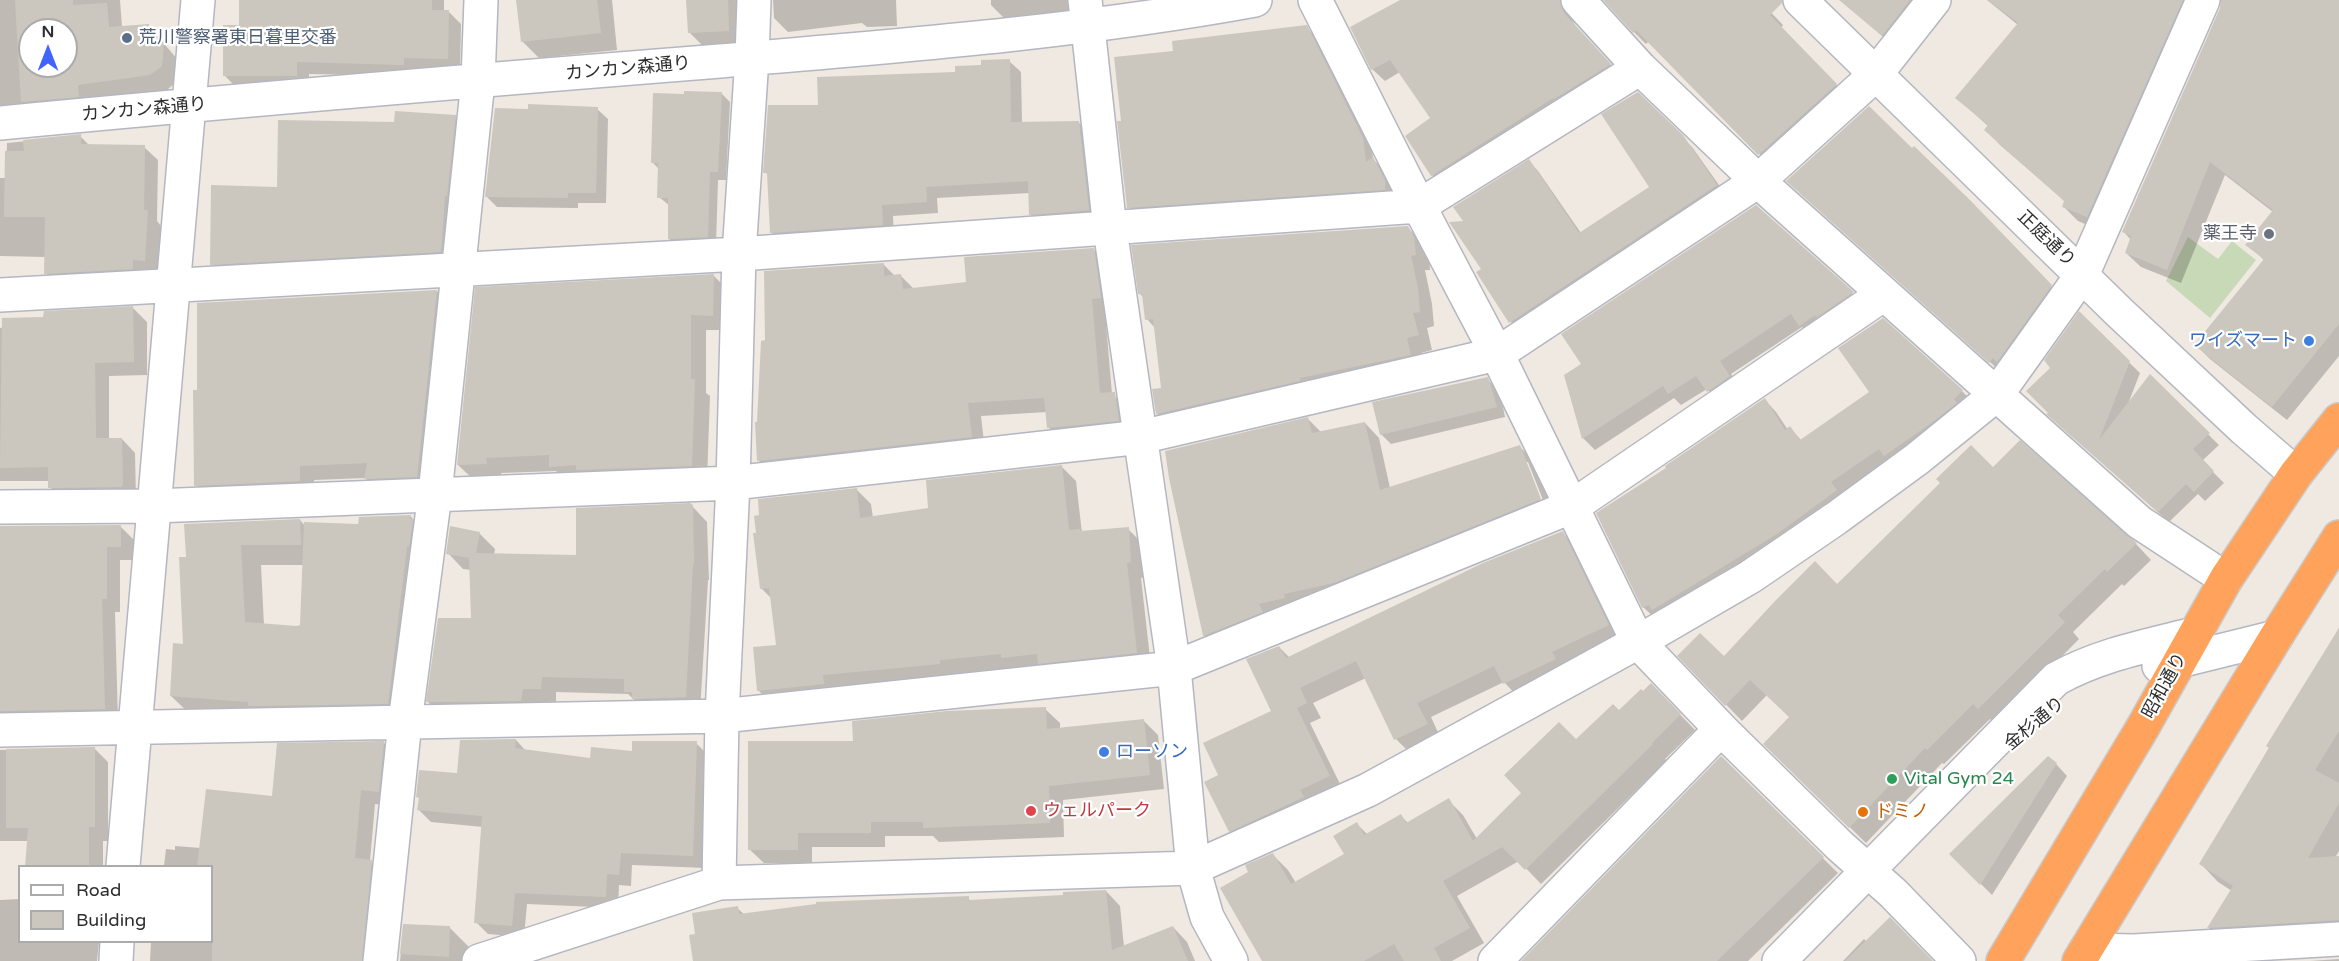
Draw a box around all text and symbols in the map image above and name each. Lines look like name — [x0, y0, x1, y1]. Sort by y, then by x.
north arrow — [18, 18, 78, 78]
text: N — [42, 22, 54, 42]
place label: 荒川警察署東日暮里交番 — [139, 27, 337, 49]
marker: 荒川警察署東日暮里交番 — [120, 31, 134, 45]
street label: カンカン森通り — [564, 53, 692, 85]
street label: カンカン森通り — [80, 94, 208, 126]
street label: 正庭通り — [2013, 206, 2079, 272]
place label: 薬王寺 — [2203, 223, 2257, 245]
marker: 薬王寺 — [2262, 227, 2276, 241]
place label: ワイズマート — [2189, 330, 2297, 352]
marker: ワイズマート — [2302, 334, 2316, 348]
street label: 昭和通り — [2138, 649, 2192, 723]
street label: 金杉通り — [2000, 693, 2070, 755]
place label: ローソン — [1116, 741, 1188, 763]
marker: ローソン — [1097, 745, 1111, 759]
place label: Vital Gym 24 — [1904, 768, 2014, 790]
marker: Vital Gym 24 — [1885, 772, 1899, 786]
place label: ウェルパーク — [1043, 800, 1151, 822]
place label: ドミノ — [1875, 801, 1929, 823]
marker: ウェルパーク — [1024, 804, 1038, 818]
marker: ドミノ — [1856, 805, 1870, 819]
legend — [18, 865, 213, 943]
text: Road — [76, 879, 121, 901]
text: Building — [76, 909, 146, 931]

